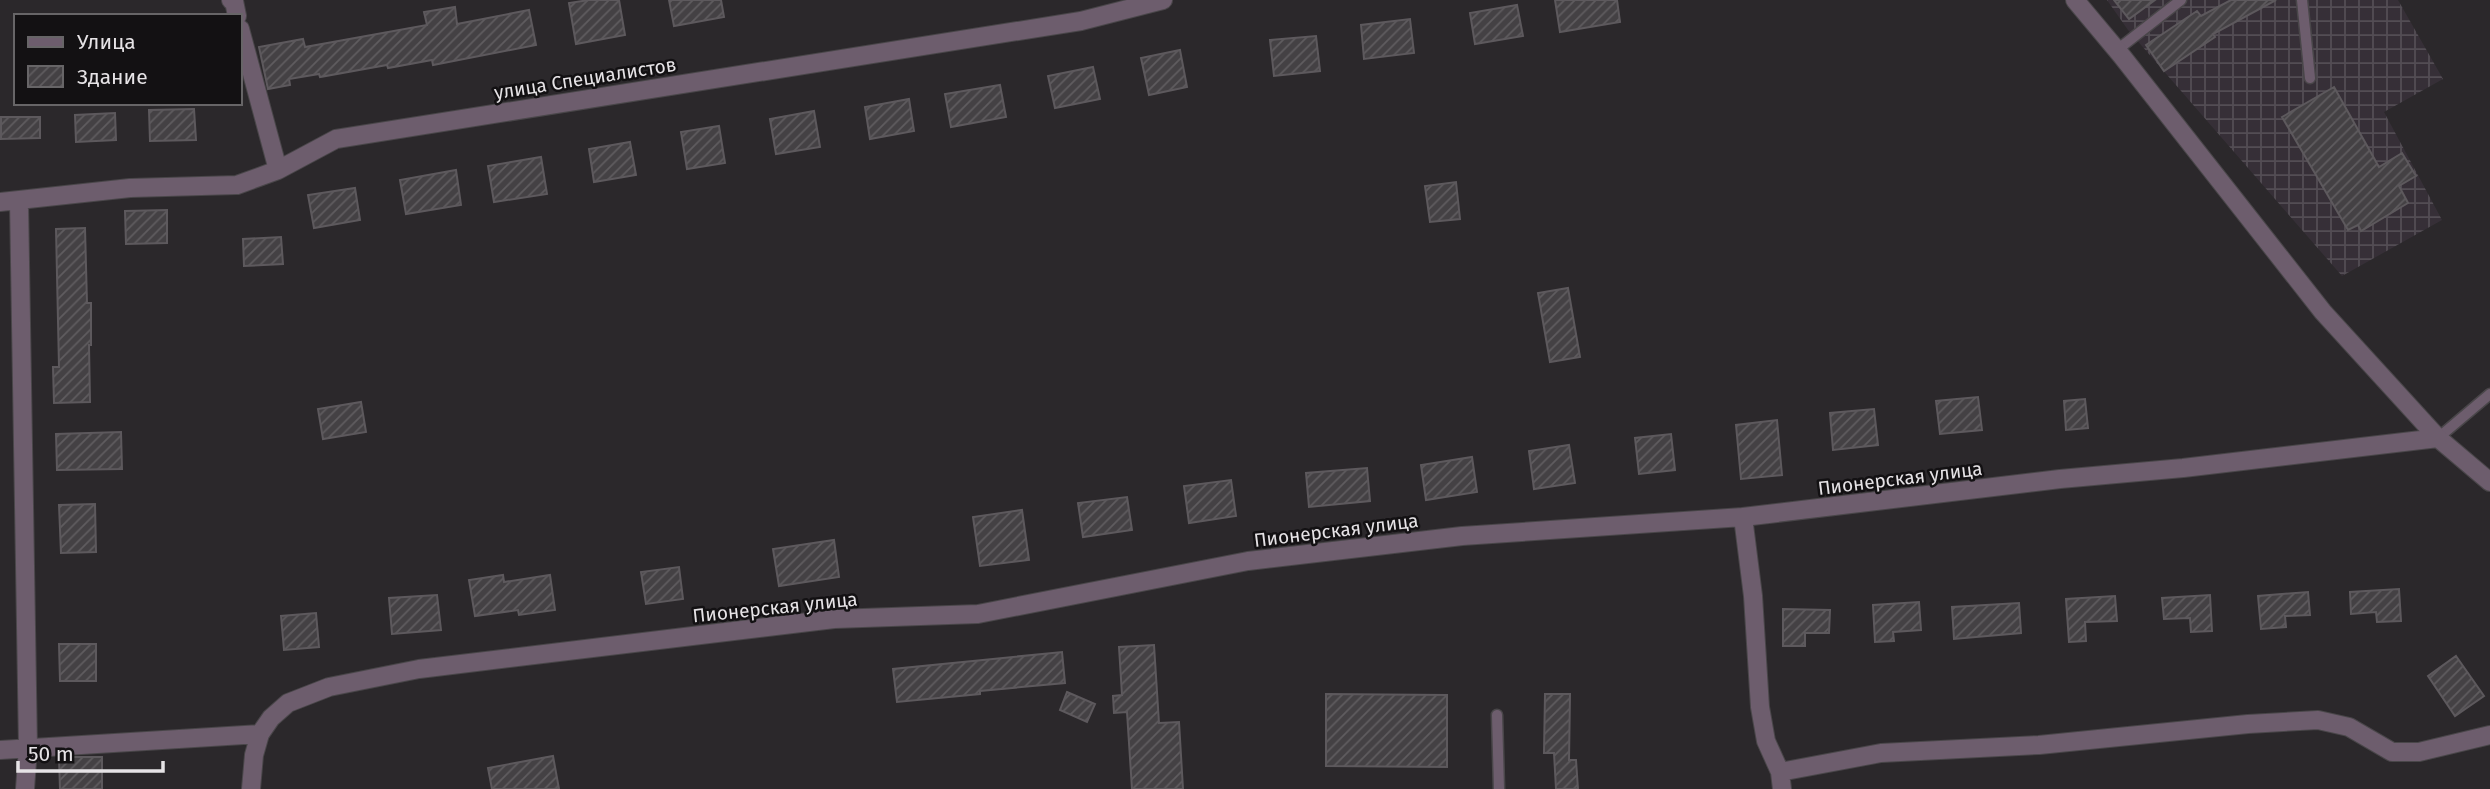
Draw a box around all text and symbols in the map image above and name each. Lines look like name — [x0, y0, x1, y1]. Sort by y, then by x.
legend — [14, 14, 242, 105]
text: Улица — [77, 29, 136, 55]
street label: улица Специалистов — [492, 53, 678, 104]
text: Здание — [77, 64, 148, 90]
street label: Пионерская улица — [1816, 457, 1984, 500]
street label: Пионерская улица — [1252, 509, 1420, 552]
street label: Пионерская улица — [691, 587, 859, 628]
scale bar — [18, 730, 163, 774]
text: 50 m — [28, 741, 74, 767]

